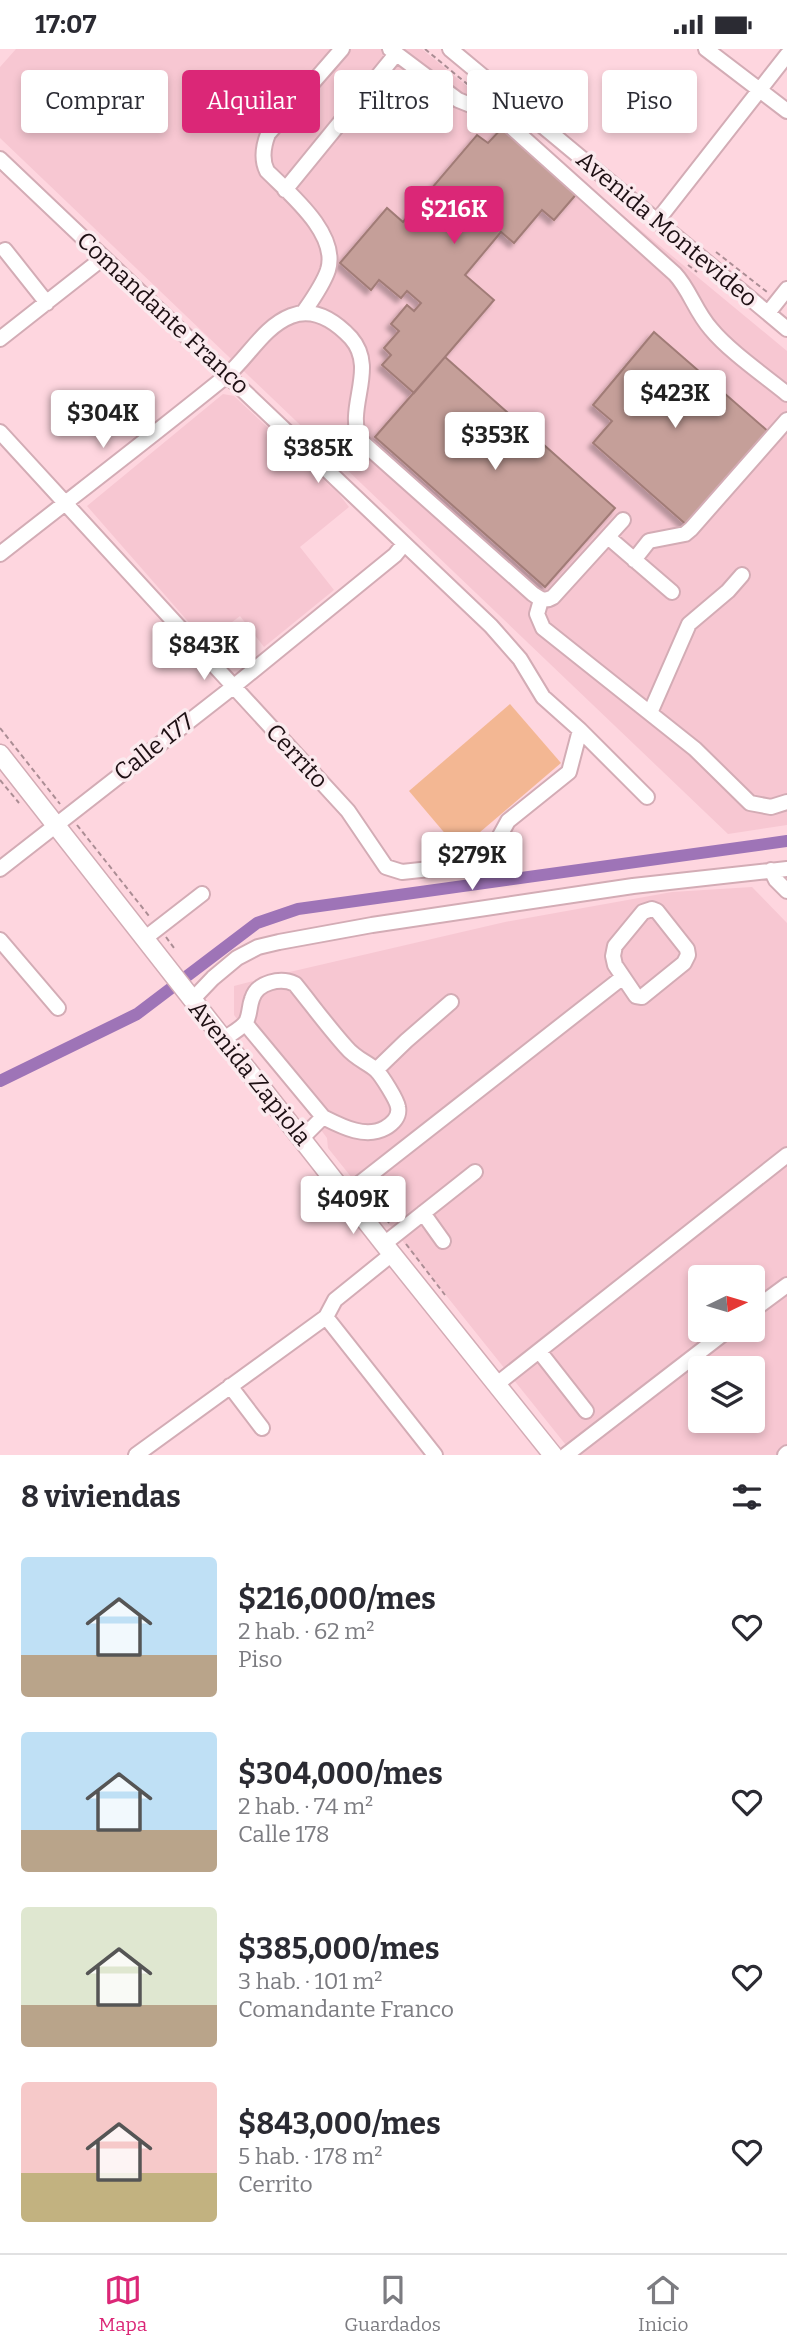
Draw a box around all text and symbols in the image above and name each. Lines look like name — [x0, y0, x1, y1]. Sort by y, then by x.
text: 17:07 — [35, 9, 97, 40]
chip: Comprar — [21, 70, 168, 133]
chip: Alquilar — [182, 70, 320, 133]
chip: Filtros — [334, 70, 453, 133]
chip: Nuevo — [467, 70, 588, 133]
chip: Piso — [602, 70, 697, 133]
street label: Avenida Montevideo — [571, 145, 763, 313]
pin: $216K — [405, 187, 503, 246]
text: $216K — [421, 195, 487, 223]
street label: Comandante Franco — [71, 226, 255, 400]
pin: $423K — [626, 371, 724, 430]
text: $423K — [640, 379, 710, 407]
pin: $304K — [54, 391, 152, 450]
text: $304K — [67, 399, 139, 427]
pin: $353K — [446, 413, 544, 472]
text: $353K — [461, 421, 529, 449]
pin: $385K — [269, 425, 367, 485]
text: $385K — [283, 434, 353, 462]
pin: $843K — [155, 623, 253, 682]
text: $843K — [168, 631, 240, 659]
street label: Calle 177 — [109, 707, 199, 787]
street label: Cerrito — [260, 718, 334, 794]
pin: $279K — [423, 833, 521, 892]
text: $279K — [437, 841, 507, 869]
street label: Avenida Zapiola — [183, 995, 317, 1151]
pin: $409K — [304, 1177, 402, 1236]
text: $409K — [317, 1185, 389, 1213]
north arrow — [688, 1265, 765, 1342]
map controls — [688, 1265, 765, 1433]
button: layers — [688, 1356, 765, 1433]
icon: filters — [728, 1478, 766, 1516]
text: 8 viviendas — [21, 1479, 181, 1515]
text: $216,000/mes — [238, 1581, 436, 1617]
icon: home — [77, 1585, 161, 1669]
icon: heart — [728, 1608, 766, 1646]
text: 2 hab. · 62 m² — [238, 1617, 374, 1645]
text: Piso — [238, 1645, 283, 1673]
text: $304,000/mes — [238, 1756, 443, 1792]
icon: home — [77, 1760, 161, 1844]
icon: heart — [728, 1783, 766, 1821]
text: 2 hab. · 74 m² — [238, 1792, 373, 1820]
text: Calle 178 — [238, 1820, 329, 1848]
text: $385,000/mes — [238, 1931, 440, 1967]
icon: home — [77, 1935, 161, 2019]
icon: heart — [728, 1958, 766, 1996]
text: 3 hab. · 101 m² — [238, 1967, 383, 1995]
text: Comandante Franco — [238, 1995, 454, 2023]
text: $843,000/mes — [238, 2106, 441, 2142]
icon: home — [77, 2110, 161, 2194]
icon: heart — [728, 2133, 766, 2171]
text: 5 hab. · 178 m² — [238, 2142, 382, 2170]
text: Cerrito — [238, 2170, 313, 2198]
tab: Mapa — [99, 2271, 147, 2336]
tab: Guardados — [344, 2271, 441, 2336]
tab: Inicio — [638, 2271, 688, 2336]

